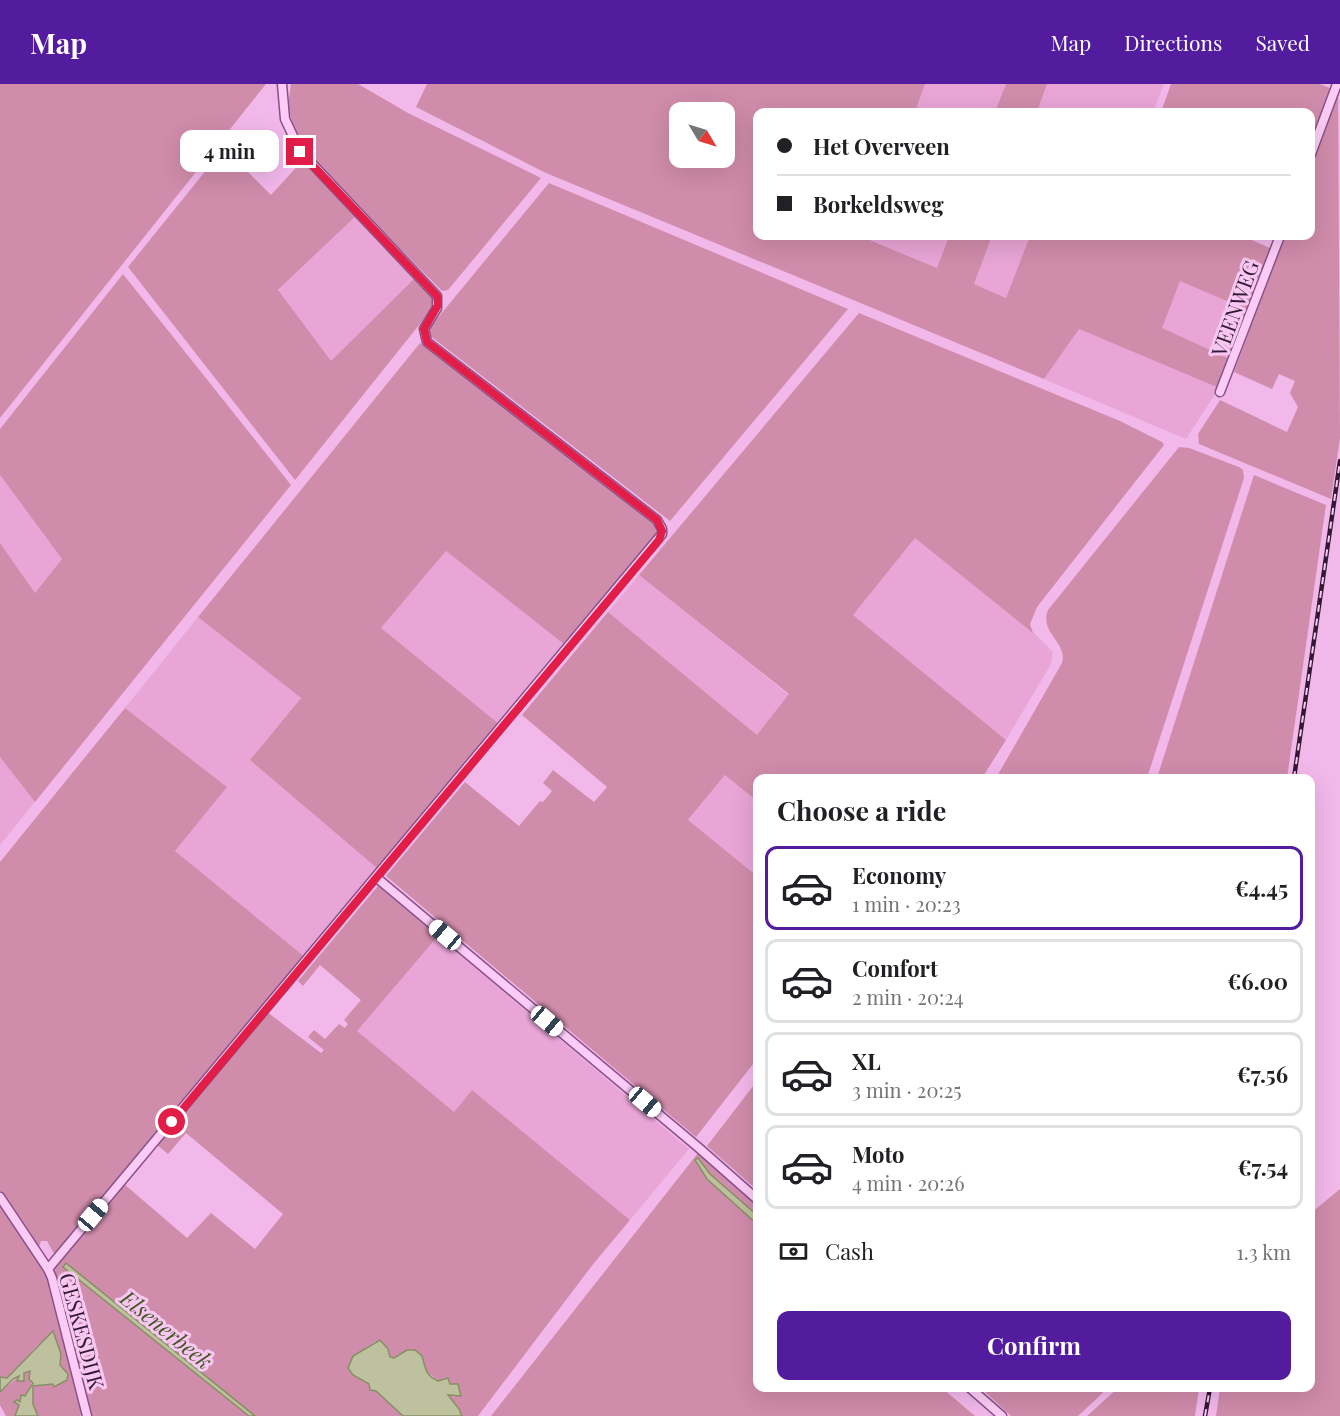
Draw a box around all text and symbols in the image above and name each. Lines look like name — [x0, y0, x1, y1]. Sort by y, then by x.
text: Map — [30, 24, 87, 61]
text: Map — [1050, 28, 1091, 56]
text: Directions — [1124, 28, 1222, 56]
text: Saved — [1255, 28, 1310, 56]
north arrow — [669, 102, 735, 168]
map controls — [669, 102, 735, 168]
callout: 4 min — [180, 131, 279, 173]
text: Het Overveen — [813, 131, 950, 161]
text: 4 min — [204, 137, 255, 164]
route end — [286, 138, 313, 165]
text: Borkeldsweg — [813, 189, 944, 219]
street label: VEENWEG — [1203, 256, 1264, 361]
text: Choose a ride — [777, 792, 946, 828]
text: Economy — [852, 860, 946, 890]
icon: car — [780, 861, 834, 915]
text: €4.45 — [1235, 873, 1288, 903]
text: 1 min · 20:23 — [852, 890, 961, 917]
car — [425, 917, 465, 953]
text: Comfort — [852, 953, 938, 983]
icon: car — [780, 954, 834, 1008]
text: €6.00 — [1227, 966, 1288, 996]
text: 2 min · 20:24 — [852, 983, 964, 1010]
car — [527, 1003, 567, 1039]
text: XL — [852, 1046, 881, 1076]
icon: car — [780, 1047, 834, 1101]
text: €7.56 — [1237, 1059, 1288, 1089]
text: 3 min · 20:25 — [852, 1076, 962, 1103]
car — [625, 1084, 665, 1120]
route start — [158, 1108, 185, 1135]
text: Moto — [852, 1139, 905, 1169]
icon: car — [780, 1140, 834, 1194]
text: €7.54 — [1237, 1152, 1288, 1182]
text: 4 min · 20:26 — [852, 1169, 964, 1196]
car — [75, 1195, 111, 1235]
icon: cash — [777, 1235, 810, 1268]
text: Cash — [825, 1236, 874, 1266]
text: 1.3 km — [1236, 1238, 1291, 1265]
street label: GESKESDIJK — [54, 1270, 112, 1393]
water label: Elsenerbeek — [114, 1282, 219, 1375]
button: Confirm — [777, 1311, 1291, 1380]

